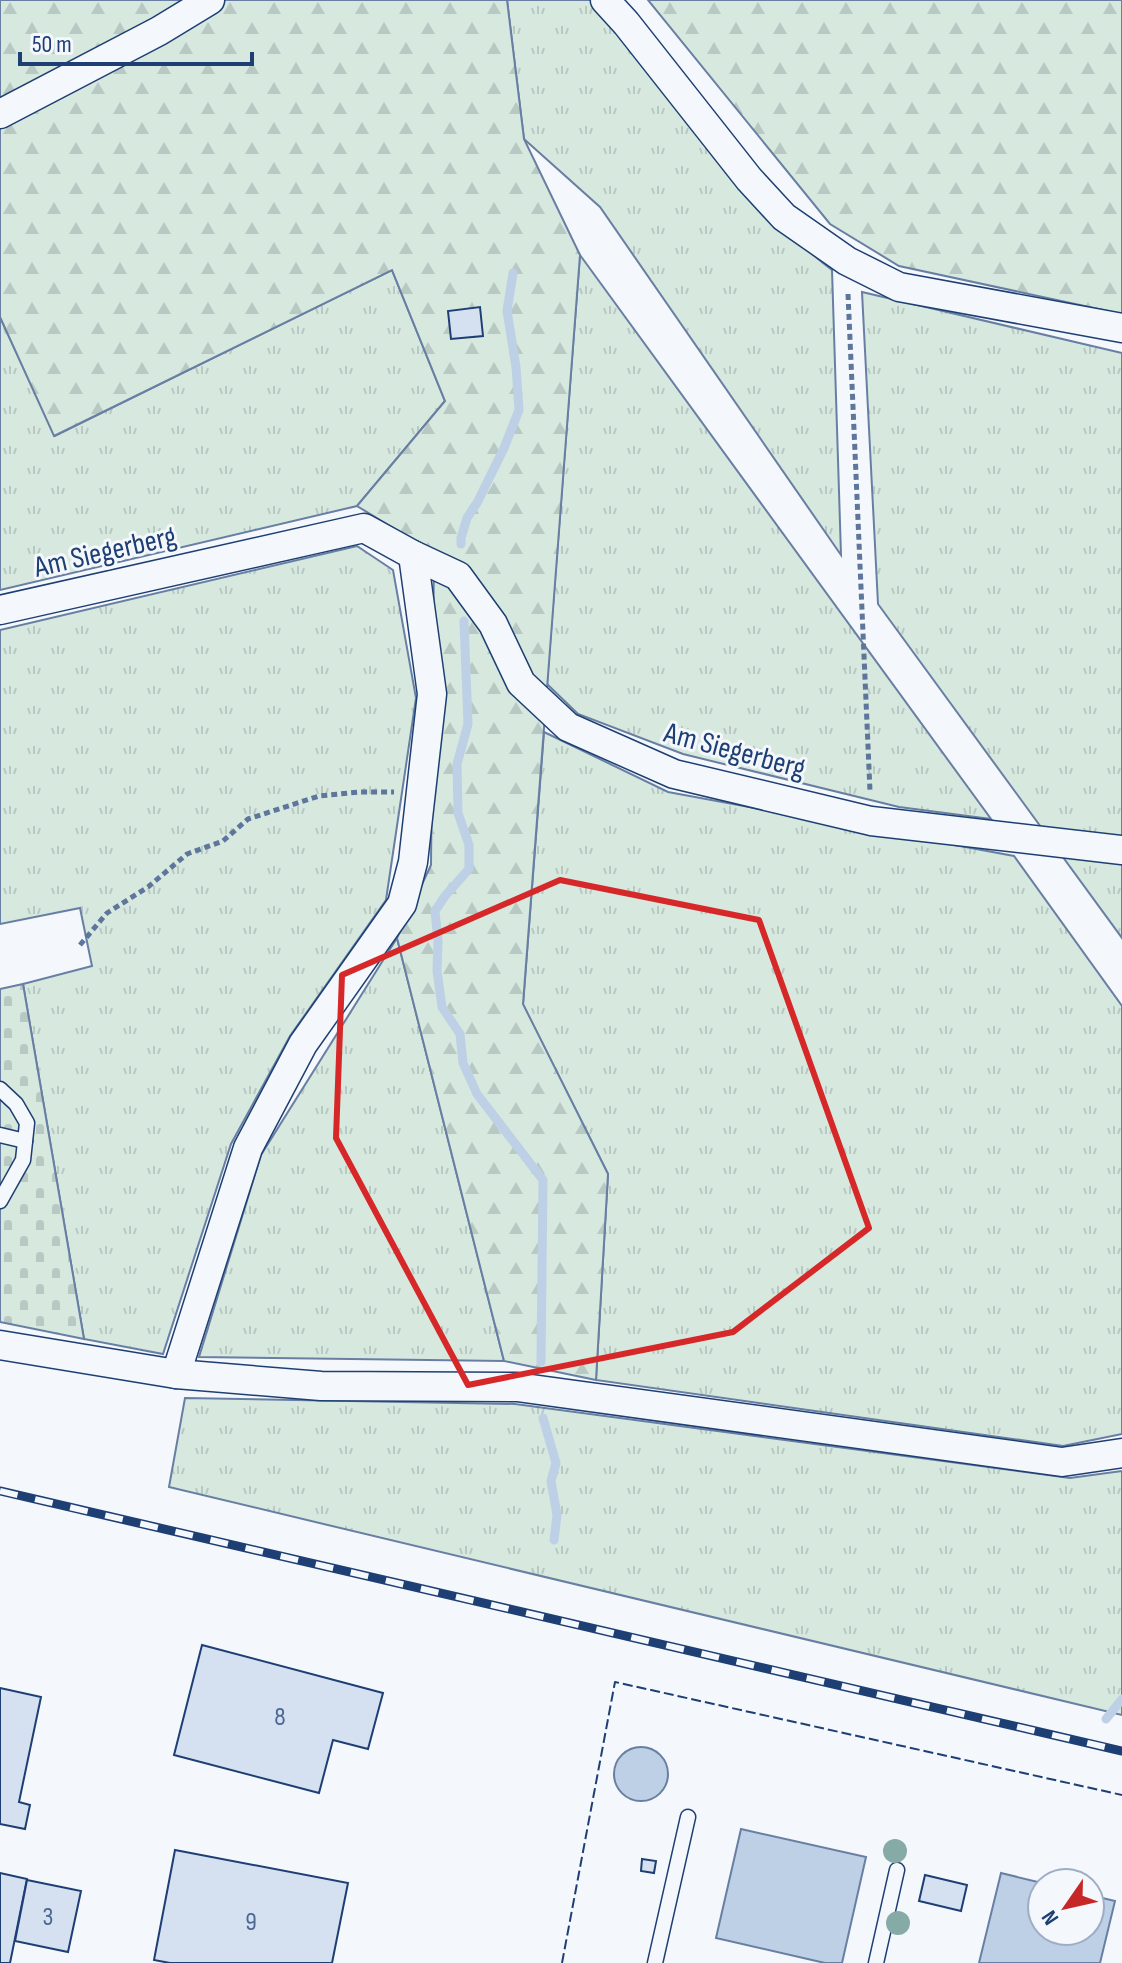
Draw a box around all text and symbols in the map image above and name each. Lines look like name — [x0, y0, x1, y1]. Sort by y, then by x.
scale bar — [20, 16, 252, 66]
text: 50 m — [32, 30, 72, 59]
street label: Am Siegerberg — [30, 518, 180, 586]
street label: Am Siegerberg — [659, 715, 809, 787]
house number: 8 — [274, 1702, 286, 1733]
north arrow — [1026, 1867, 1106, 1947]
house number: 3 — [43, 1902, 53, 1933]
text: N — [1036, 1905, 1065, 1930]
house number: 9 — [245, 1907, 257, 1938]

